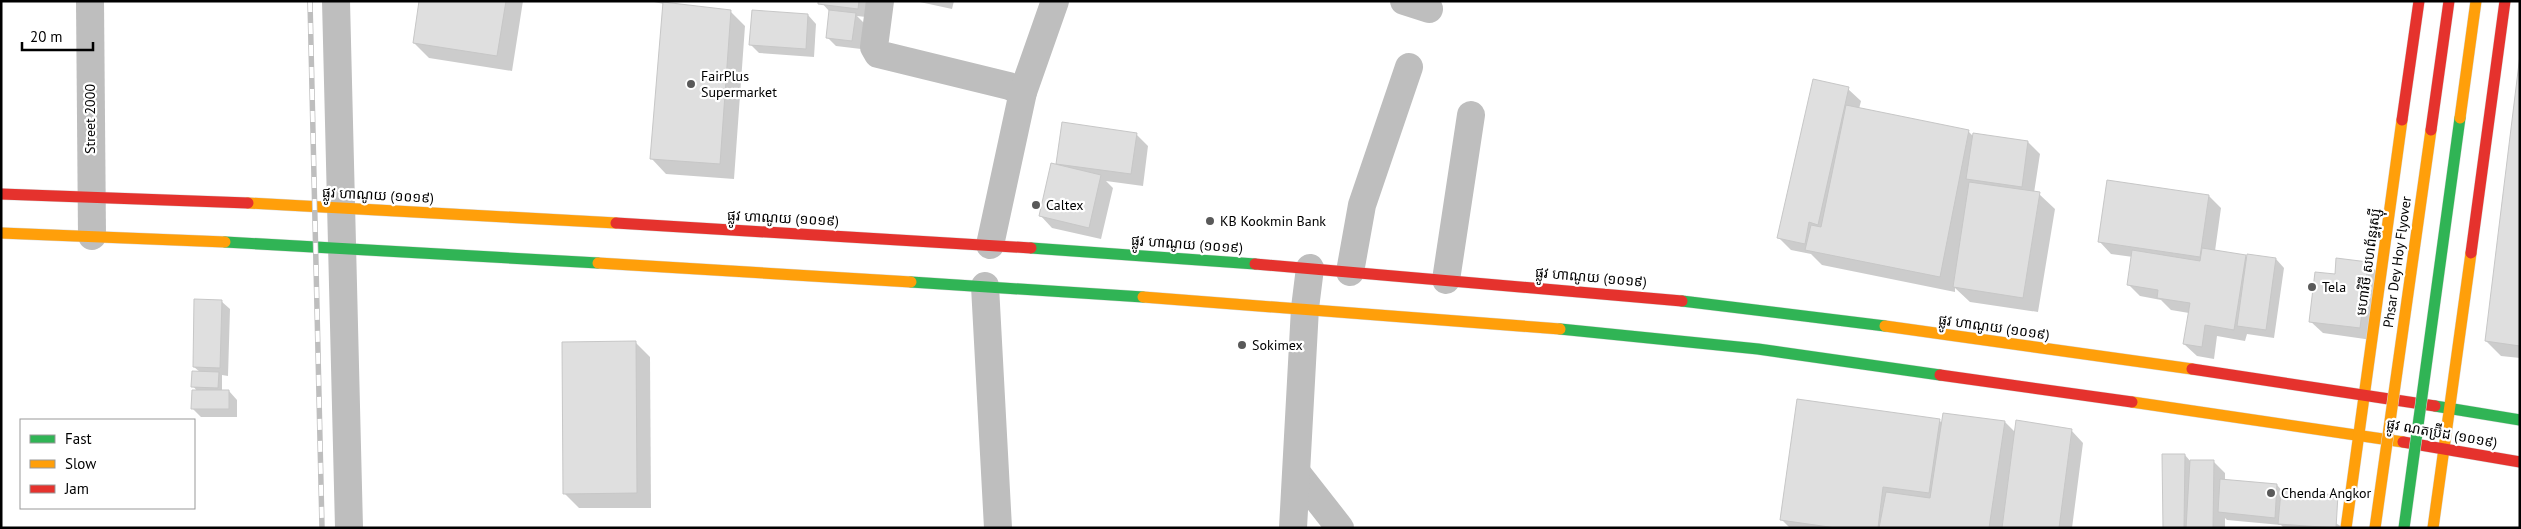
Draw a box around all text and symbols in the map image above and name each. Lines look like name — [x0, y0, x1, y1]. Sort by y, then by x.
scale bar — [22, 20, 94, 52]
text: 20 m — [30, 27, 63, 46]
place label: FairPlus Supermarket — [701, 67, 777, 101]
marker: FairPlus Supermarket — [685, 78, 697, 90]
street label: Street 2000 — [81, 84, 99, 154]
street label: ផ្លូវ ហាណូយ (១០១៩) — [321, 183, 434, 210]
street label: Phsar Dey Hoy Flyover — [2379, 195, 2415, 329]
place label: Caltex — [1046, 196, 1083, 214]
marker: Caltex — [1030, 199, 1042, 211]
street label: ផ្លូវ ហាណូយ (១០១៩) — [726, 206, 839, 233]
street label: មហាវិថី សហព័ន្ធរុស្ស៊ី — [2352, 207, 2387, 317]
place label: KB Kookmin Bank — [1220, 212, 1326, 230]
marker: KB Kookmin Bank — [1204, 215, 1216, 227]
street label: ផ្លូវ ហាណូយ (១០១៩) — [1130, 231, 1244, 260]
street label: ផ្លូវ ហាណូយ (១០១៩) — [1534, 263, 1648, 294]
place label: Tela — [2322, 278, 2346, 296]
marker: Tela — [2306, 281, 2318, 293]
street label: ផ្លូវ ហាណូយ (១០១៩) — [1937, 310, 2051, 347]
place label: Sokimex — [1252, 336, 1303, 354]
marker: Sokimex — [1236, 339, 1248, 351]
street label: ផ្លូវ ណតប្រ៊ីដ (១០១៩) — [2385, 414, 2499, 455]
legend — [20, 419, 195, 509]
text: Fast — [65, 429, 92, 448]
text: Slow — [65, 454, 96, 473]
text: Jam — [64, 479, 89, 498]
place label: Chenda Angkor — [2281, 484, 2372, 502]
marker: Chenda Angkor — [2265, 487, 2277, 499]

